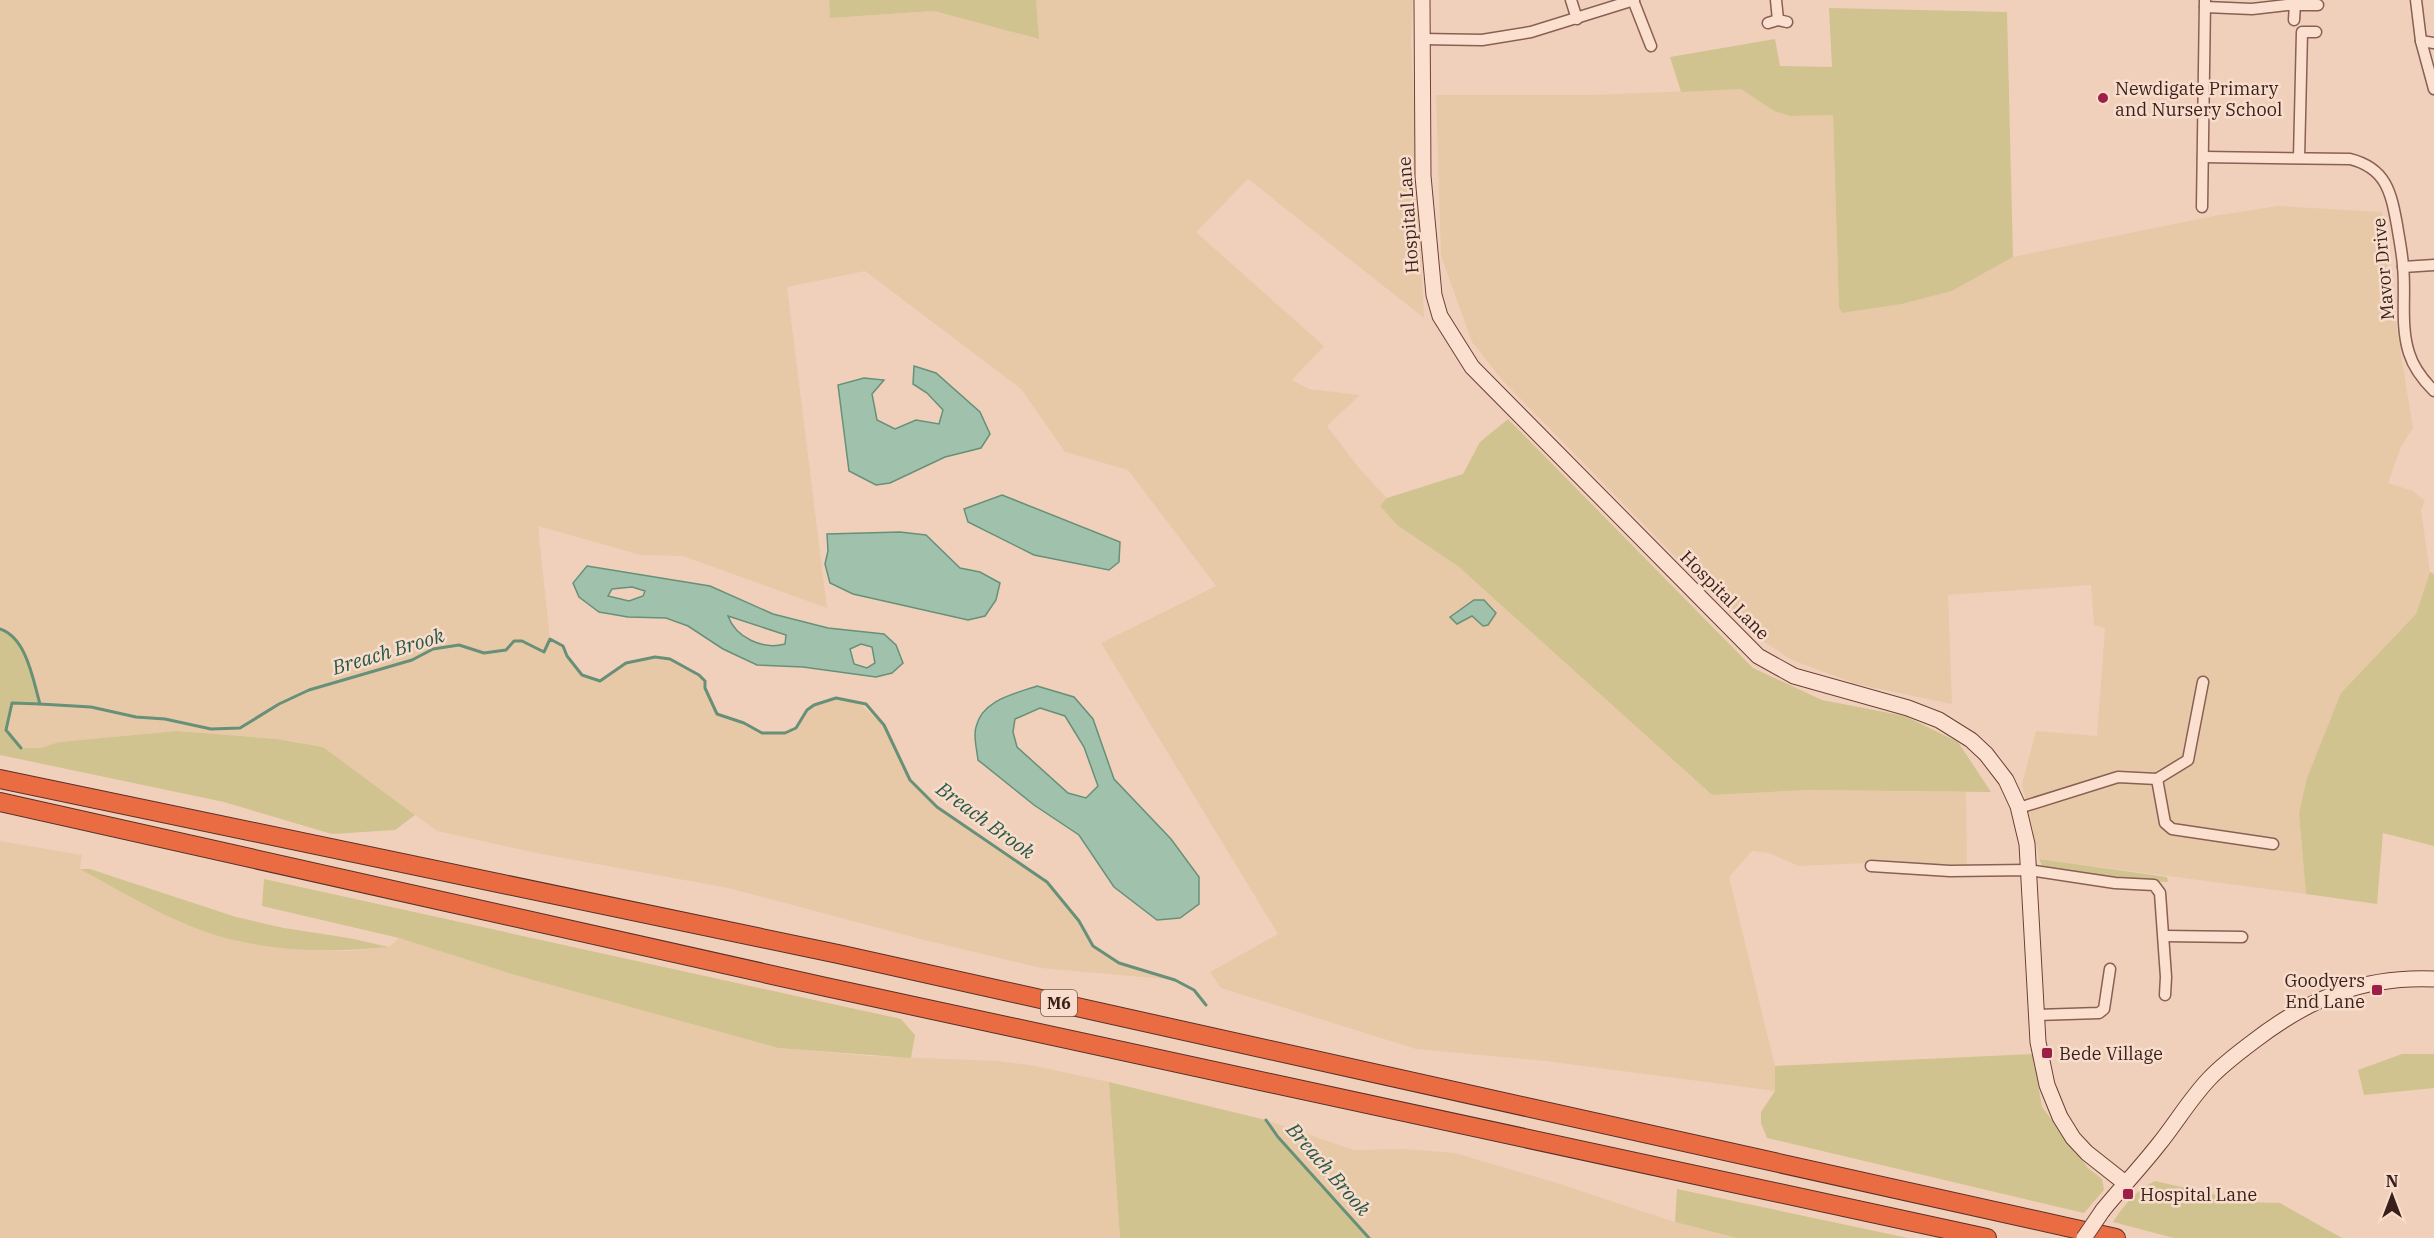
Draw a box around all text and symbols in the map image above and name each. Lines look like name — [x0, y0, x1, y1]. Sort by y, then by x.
place label: Newdigate Primary and Nursery School — [2115, 77, 2282, 121]
marker: Newdigate Primary and Nursery School — [2096, 91, 2110, 105]
street label: Hospital Lane — [1392, 156, 1424, 274]
street label: Mavor Drive — [2367, 217, 2399, 321]
street label: Hospital Lane — [1675, 545, 1775, 645]
water label: Breach Brook — [328, 621, 448, 681]
water label: Breach Brook — [930, 774, 1041, 865]
place label: Goodyers End Lane — [2285, 969, 2365, 1013]
marker: Goodyers End Lane — [2370, 983, 2384, 997]
road number: M6 — [1041, 990, 1077, 1016]
place label: Bede Village — [2059, 1042, 2163, 1065]
marker: Bede Village — [2040, 1046, 2054, 1060]
water label: Breach Brook — [1280, 1116, 1377, 1222]
north arrow — [2362, 1166, 2422, 1226]
text: N — [2386, 1171, 2398, 1191]
place label: Hospital Lane — [2140, 1183, 2257, 1206]
marker: Hospital Lane — [2121, 1187, 2135, 1201]

